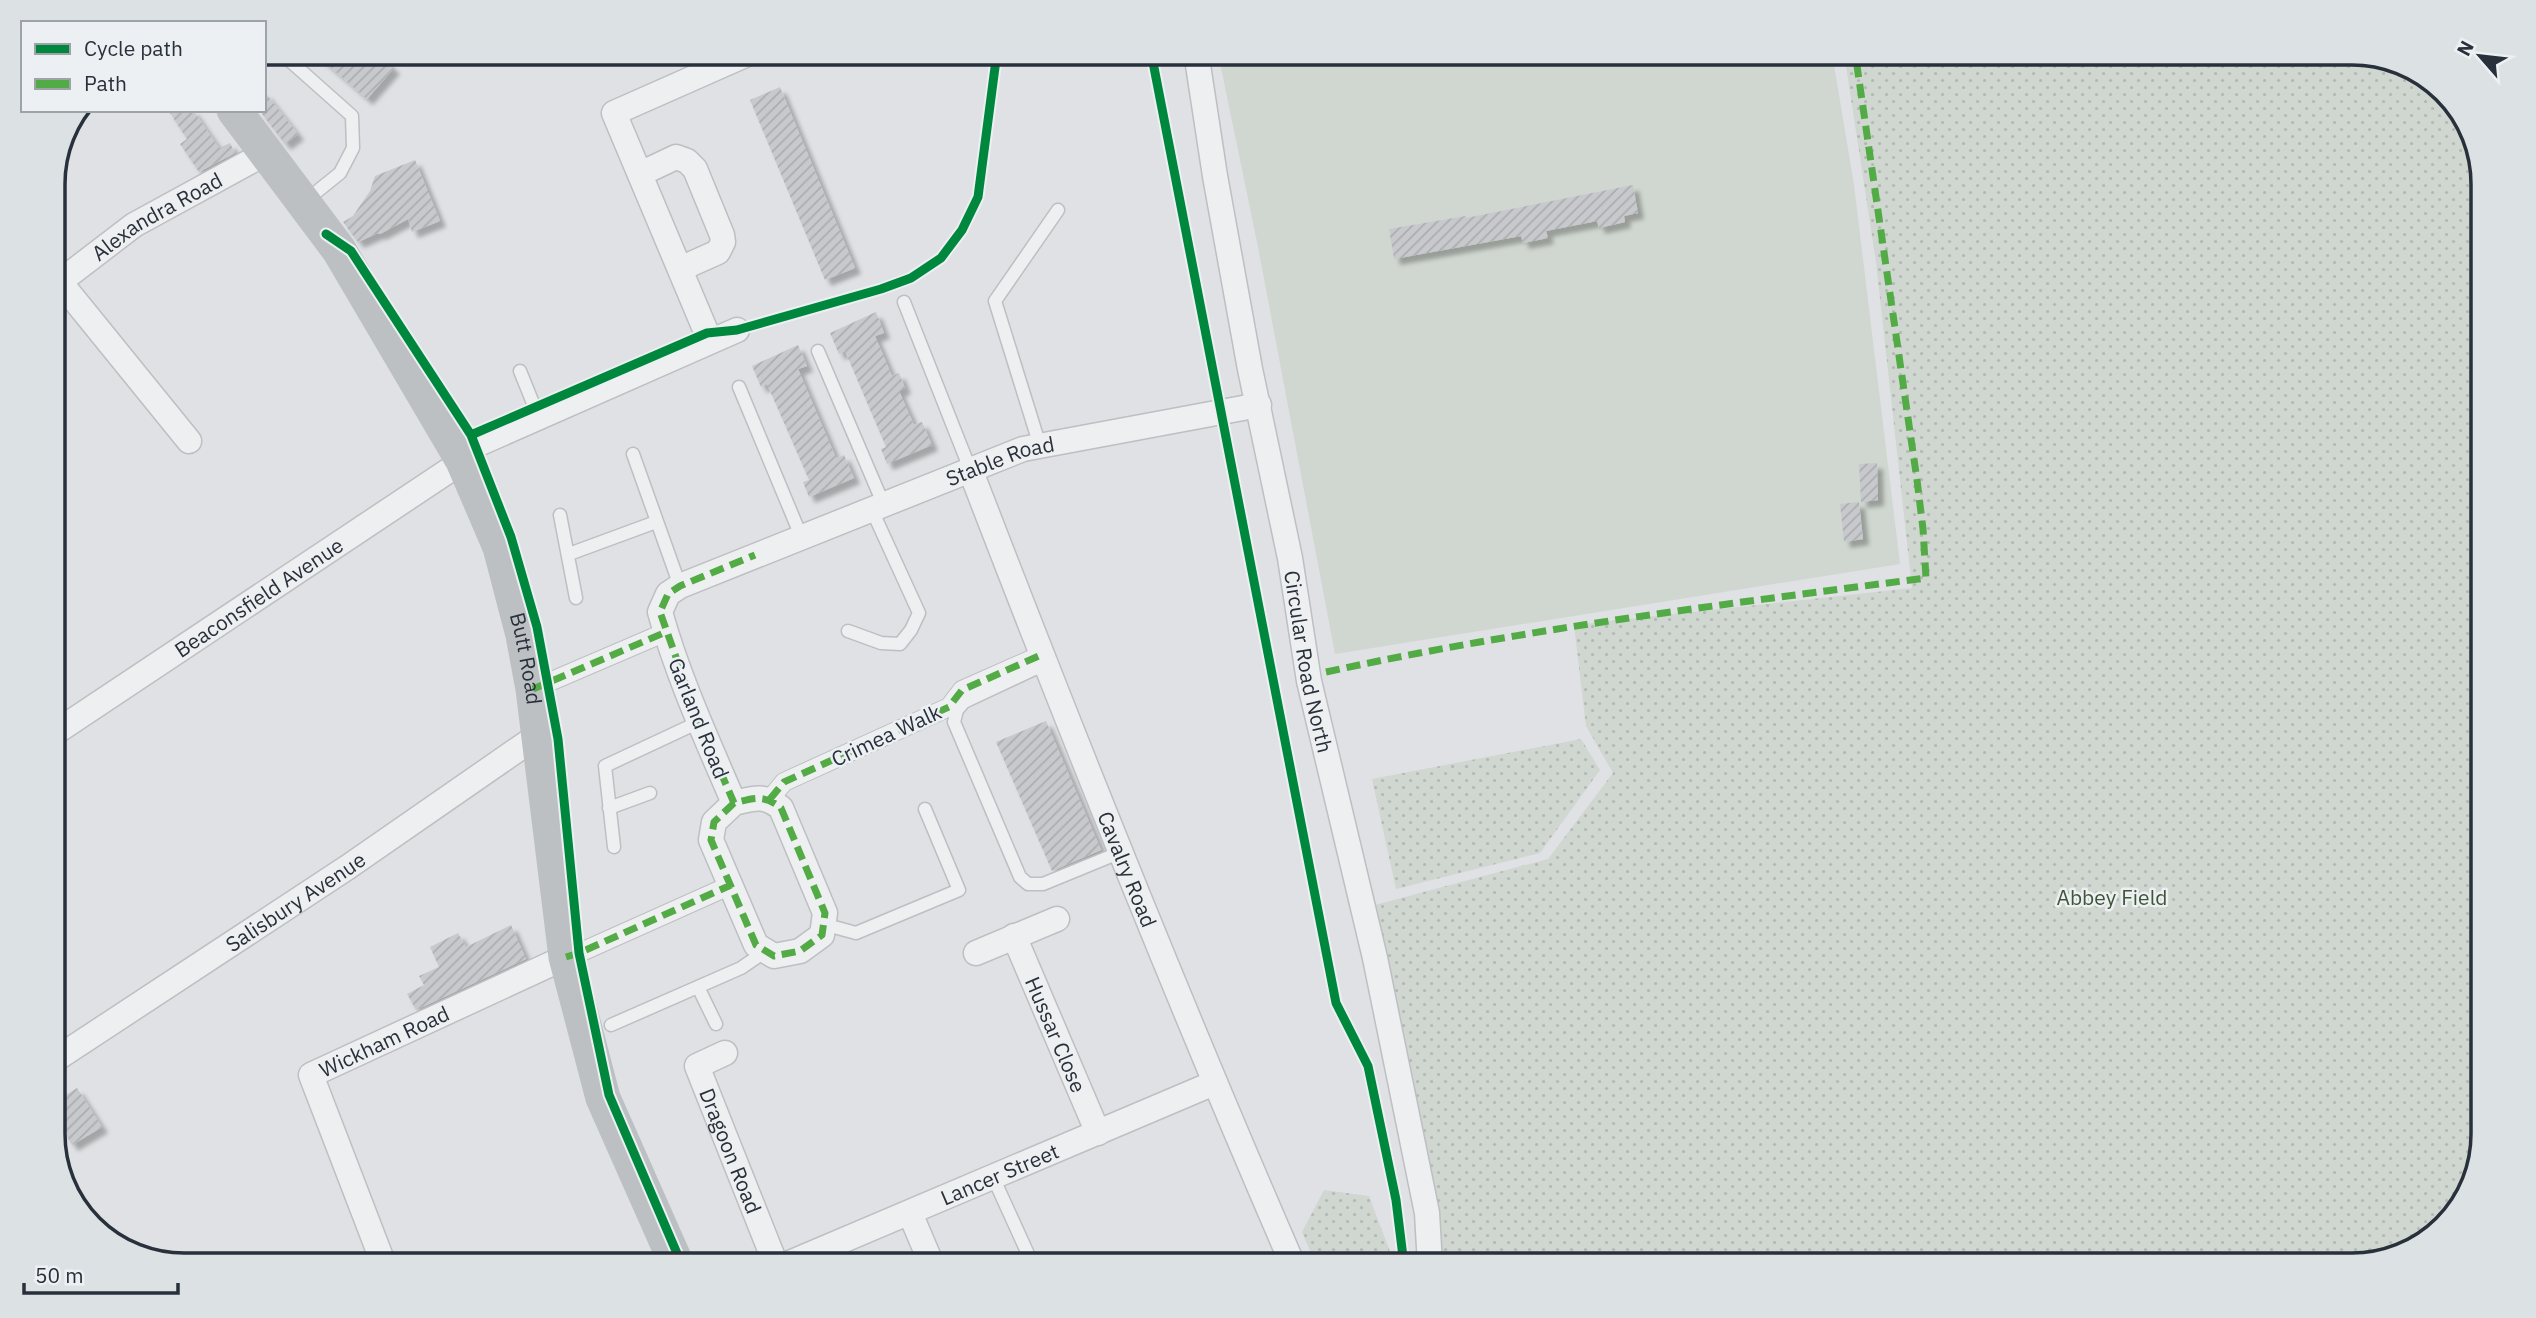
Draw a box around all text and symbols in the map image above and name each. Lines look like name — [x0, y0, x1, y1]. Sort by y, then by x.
legend — [21, 21, 266, 112]
north arrow — [2445, 21, 2515, 91]
text: Cycle path — [84, 34, 183, 62]
text: N — [2451, 36, 2479, 60]
text: Path — [84, 69, 127, 97]
street label: Alexandra Road — [86, 166, 227, 267]
street label: Stable Road — [942, 429, 1056, 492]
street label: Beaconsfield Avenue — [169, 531, 348, 663]
street label: Circular Road North — [1278, 568, 1340, 756]
street label: Butt Road — [504, 609, 549, 706]
street label: Garland Road — [662, 654, 736, 782]
street label: Crimea Walk — [826, 697, 946, 773]
street label: Cavalry Road — [1091, 807, 1163, 931]
street label: Salisbury Avenue — [220, 845, 371, 958]
park label: Abbey Field — [2056, 883, 2168, 911]
street label: Hussar Close — [1019, 972, 1093, 1097]
street label: Wickham Road — [314, 999, 454, 1083]
street label: Dragoon Road — [693, 1084, 768, 1218]
street label: Lancer Street — [936, 1137, 1063, 1211]
scale bar — [24, 1252, 178, 1296]
text: 50 m — [35, 1261, 84, 1289]

